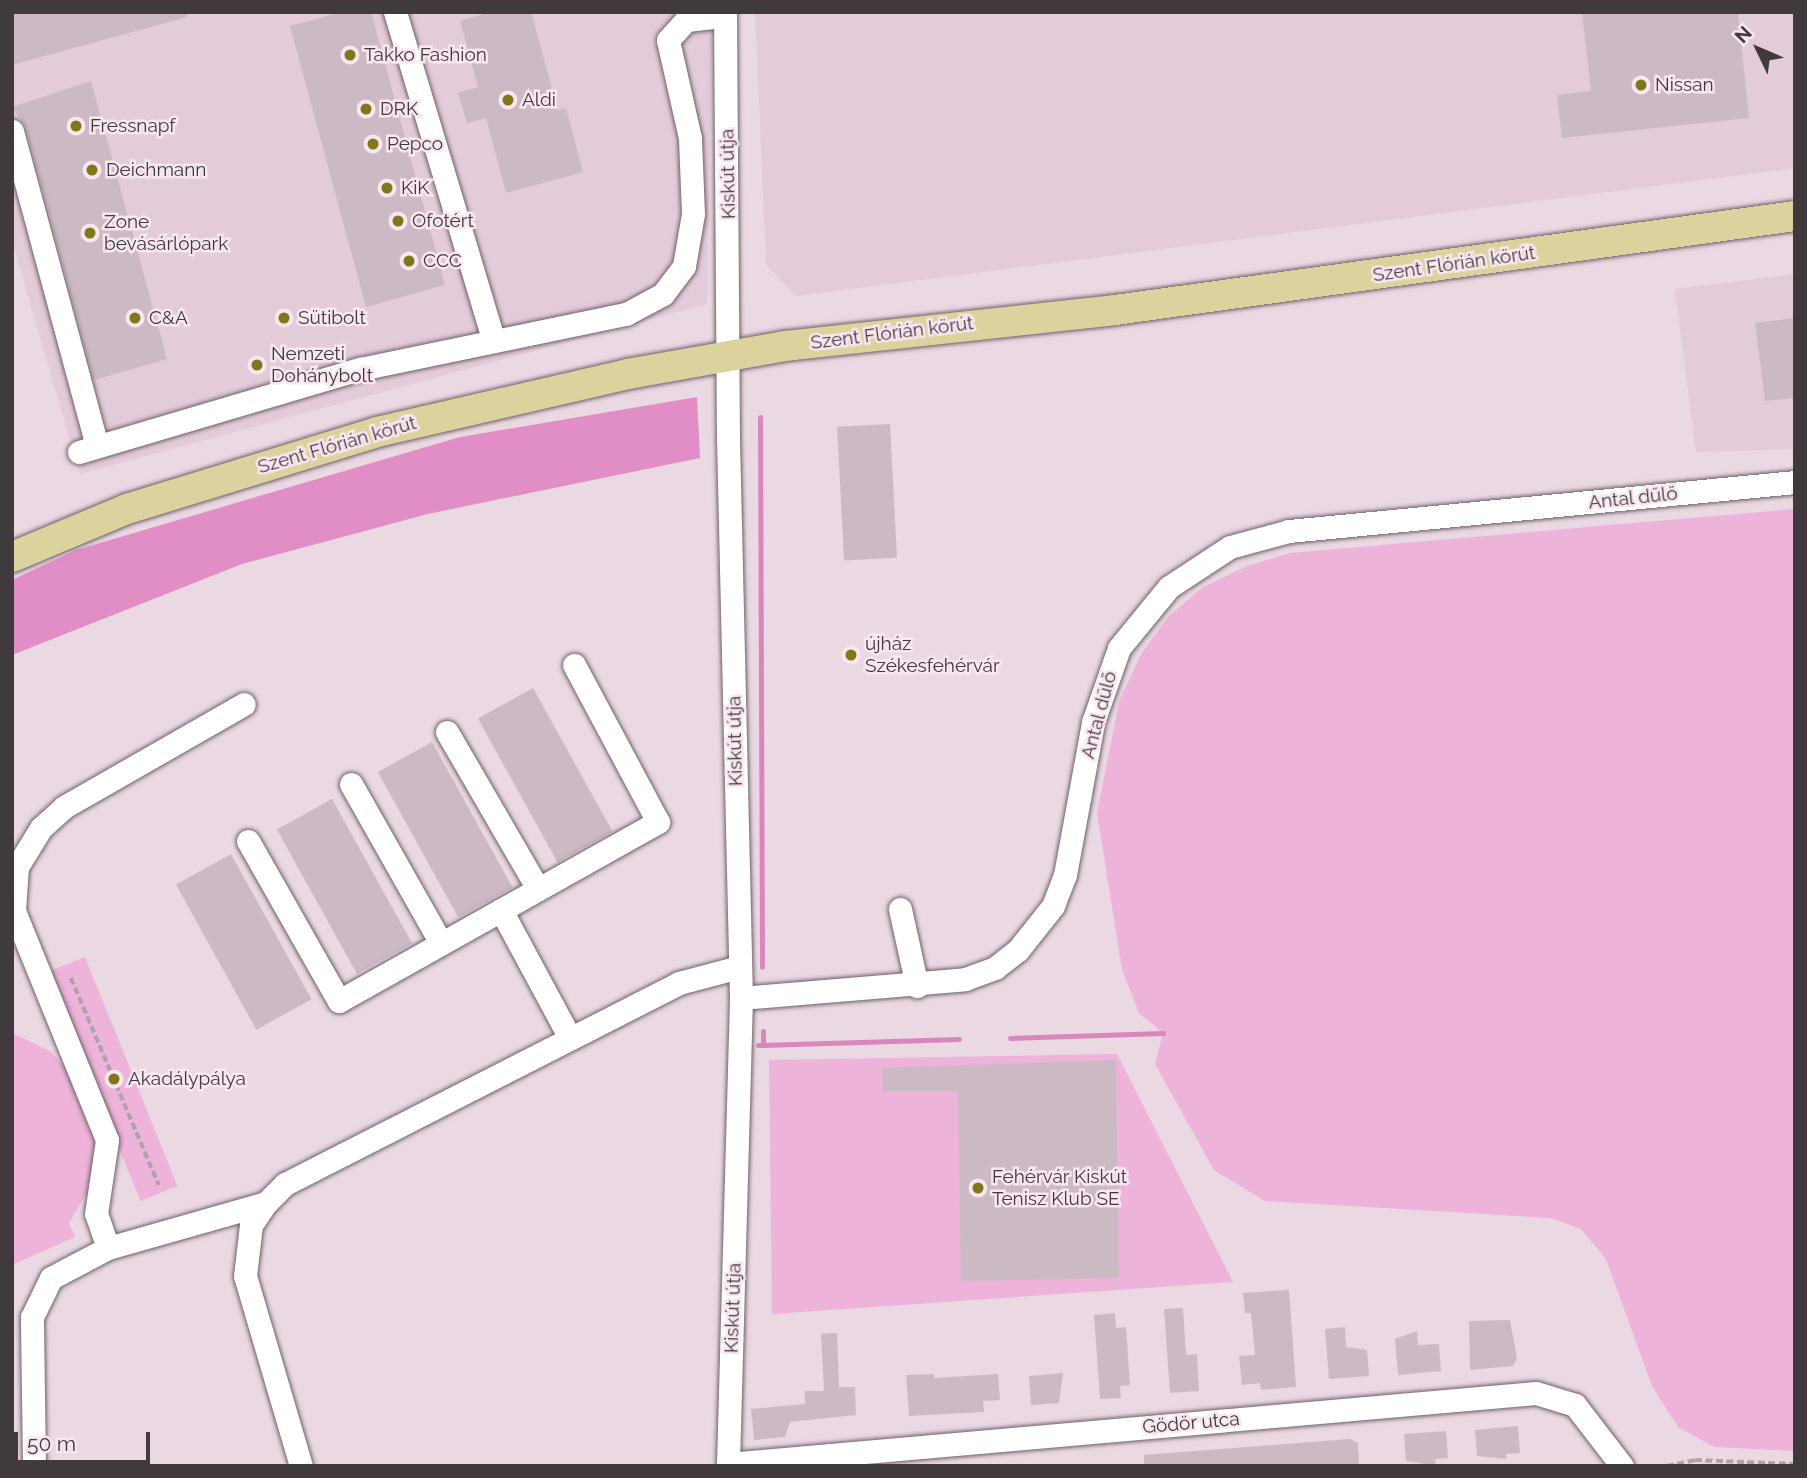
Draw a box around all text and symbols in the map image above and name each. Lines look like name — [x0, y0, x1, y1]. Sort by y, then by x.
north arrow — [1723, 14, 1793, 84]
text: N — [1730, 22, 1756, 47]
place label: Takko Fashion — [364, 44, 487, 66]
marker: Takko Fashion — [342, 47, 358, 63]
place label: Nissan — [1655, 74, 1714, 96]
marker: Nissan — [1633, 77, 1649, 93]
place label: Aldi — [522, 89, 556, 111]
marker: Aldi — [500, 92, 516, 108]
place label: DRK — [380, 98, 418, 120]
marker: DRK — [358, 101, 374, 117]
place label: Fressnapf — [90, 115, 176, 137]
marker: Fressnapf — [68, 118, 84, 134]
street label: Kiskút útja — [716, 129, 740, 219]
place label: Pepco — [387, 133, 443, 155]
marker: Pepco — [365, 136, 381, 152]
place label: Deichmann — [106, 159, 206, 181]
marker: Deichmann — [84, 162, 100, 178]
place label: KiK — [401, 177, 430, 199]
marker: KiK — [379, 180, 395, 196]
place label: Ofotért — [412, 210, 474, 232]
place label: Zone bevásárlópark — [104, 211, 228, 255]
marker: Ofotért — [390, 213, 406, 229]
marker: Zone bevásárlópark — [82, 225, 98, 241]
street label: Szent Flórián körút — [1371, 241, 1537, 287]
place label: CCC — [423, 250, 462, 272]
marker: CCC — [401, 253, 417, 269]
place label: C&A — [149, 307, 188, 329]
place label: Sütibolt — [298, 307, 366, 329]
marker: C&A — [127, 310, 143, 326]
marker: Sütibolt — [276, 310, 292, 326]
street label: Szent Flórián körút — [809, 312, 975, 354]
place label: Nemzeti Dohánybolt — [271, 343, 373, 387]
marker: Nemzeti Dohánybolt — [249, 357, 265, 373]
street label: Szent Flórián körút — [255, 411, 419, 479]
street label: Antal dűlő — [1587, 482, 1679, 514]
place label: újház Székesfehérvár — [865, 633, 1000, 677]
marker: újház Székesfehérvár — [843, 647, 859, 663]
street label: Antal dűlő — [1076, 669, 1122, 761]
street label: Kiskút útja — [723, 696, 747, 786]
place label: Akadálypálya — [128, 1068, 246, 1090]
marker: Akadálypálya — [106, 1071, 122, 1087]
place label: Fehérvár Kiskút Tenisz Klub SE — [992, 1166, 1128, 1210]
marker: Fehérvár Kiskút Tenisz Klub SE — [970, 1180, 986, 1196]
street label: Kiskút útja — [720, 1262, 746, 1354]
street label: Gödör utca — [1141, 1407, 1241, 1439]
scale bar — [18, 1418, 154, 1462]
text: 50 m — [27, 1431, 76, 1456]

